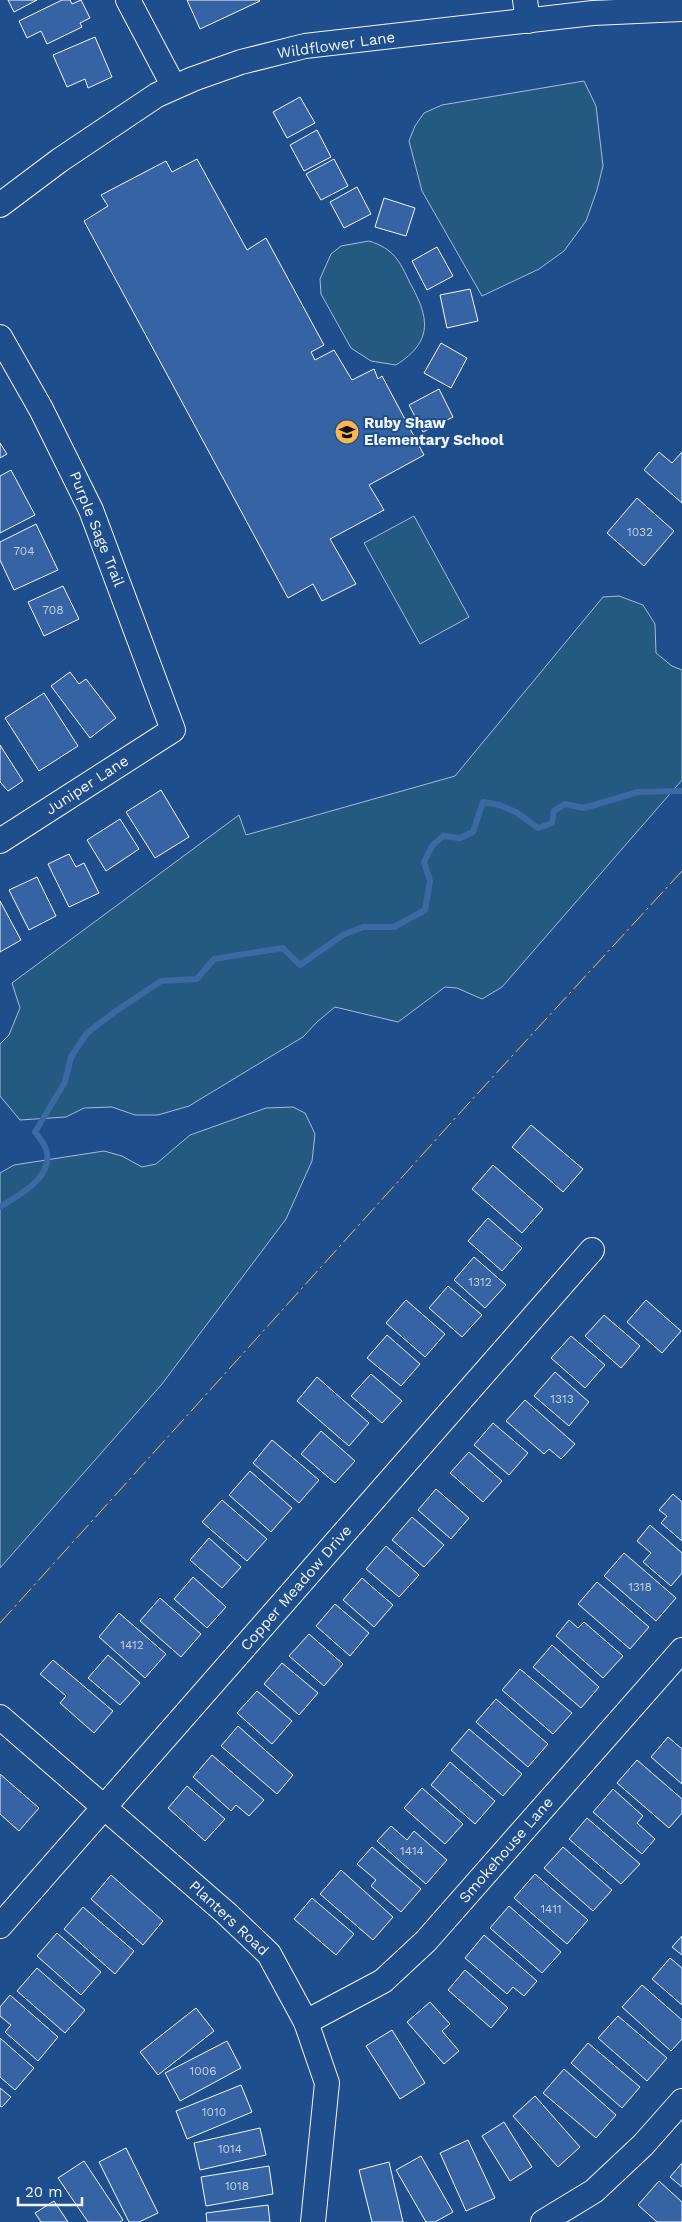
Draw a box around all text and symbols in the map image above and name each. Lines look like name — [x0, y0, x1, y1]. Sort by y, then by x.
street label: Wildflower Lane — [276, 28, 396, 62]
place label: Ruby Shaw Elementary School — [364, 414, 504, 449]
school or university icon: Ruby Shaw Elementary School — [334, 419, 360, 445]
street label: Purple Sage Trail — [66, 469, 128, 590]
house number: 1032 — [627, 525, 653, 539]
house number: 704 — [13, 544, 35, 558]
house number: 708 — [42, 603, 64, 617]
street label: Juniper Lane — [42, 752, 132, 818]
house number: 1312 — [468, 1275, 492, 1289]
house number: 1313 — [550, 1392, 574, 1406]
street label: Copper Meadow Drive — [237, 1522, 355, 1654]
house number: 1318 — [628, 1580, 652, 1594]
house number: 1412 — [120, 1638, 144, 1652]
street label: Smokehouse Lane — [455, 1793, 557, 1907]
house number: 1414 — [400, 1844, 424, 1858]
street label: Planters Road — [186, 1877, 272, 1959]
house number: 1411 — [540, 1902, 562, 1916]
house number: 1006 — [190, 2064, 216, 2078]
house number: 1010 — [202, 2105, 226, 2119]
house number: 1014 — [218, 2142, 242, 2156]
scale bar — [18, 2174, 81, 2206]
house number: 1018 — [225, 2179, 249, 2193]
text: 20 m — [25, 2183, 63, 2201]

